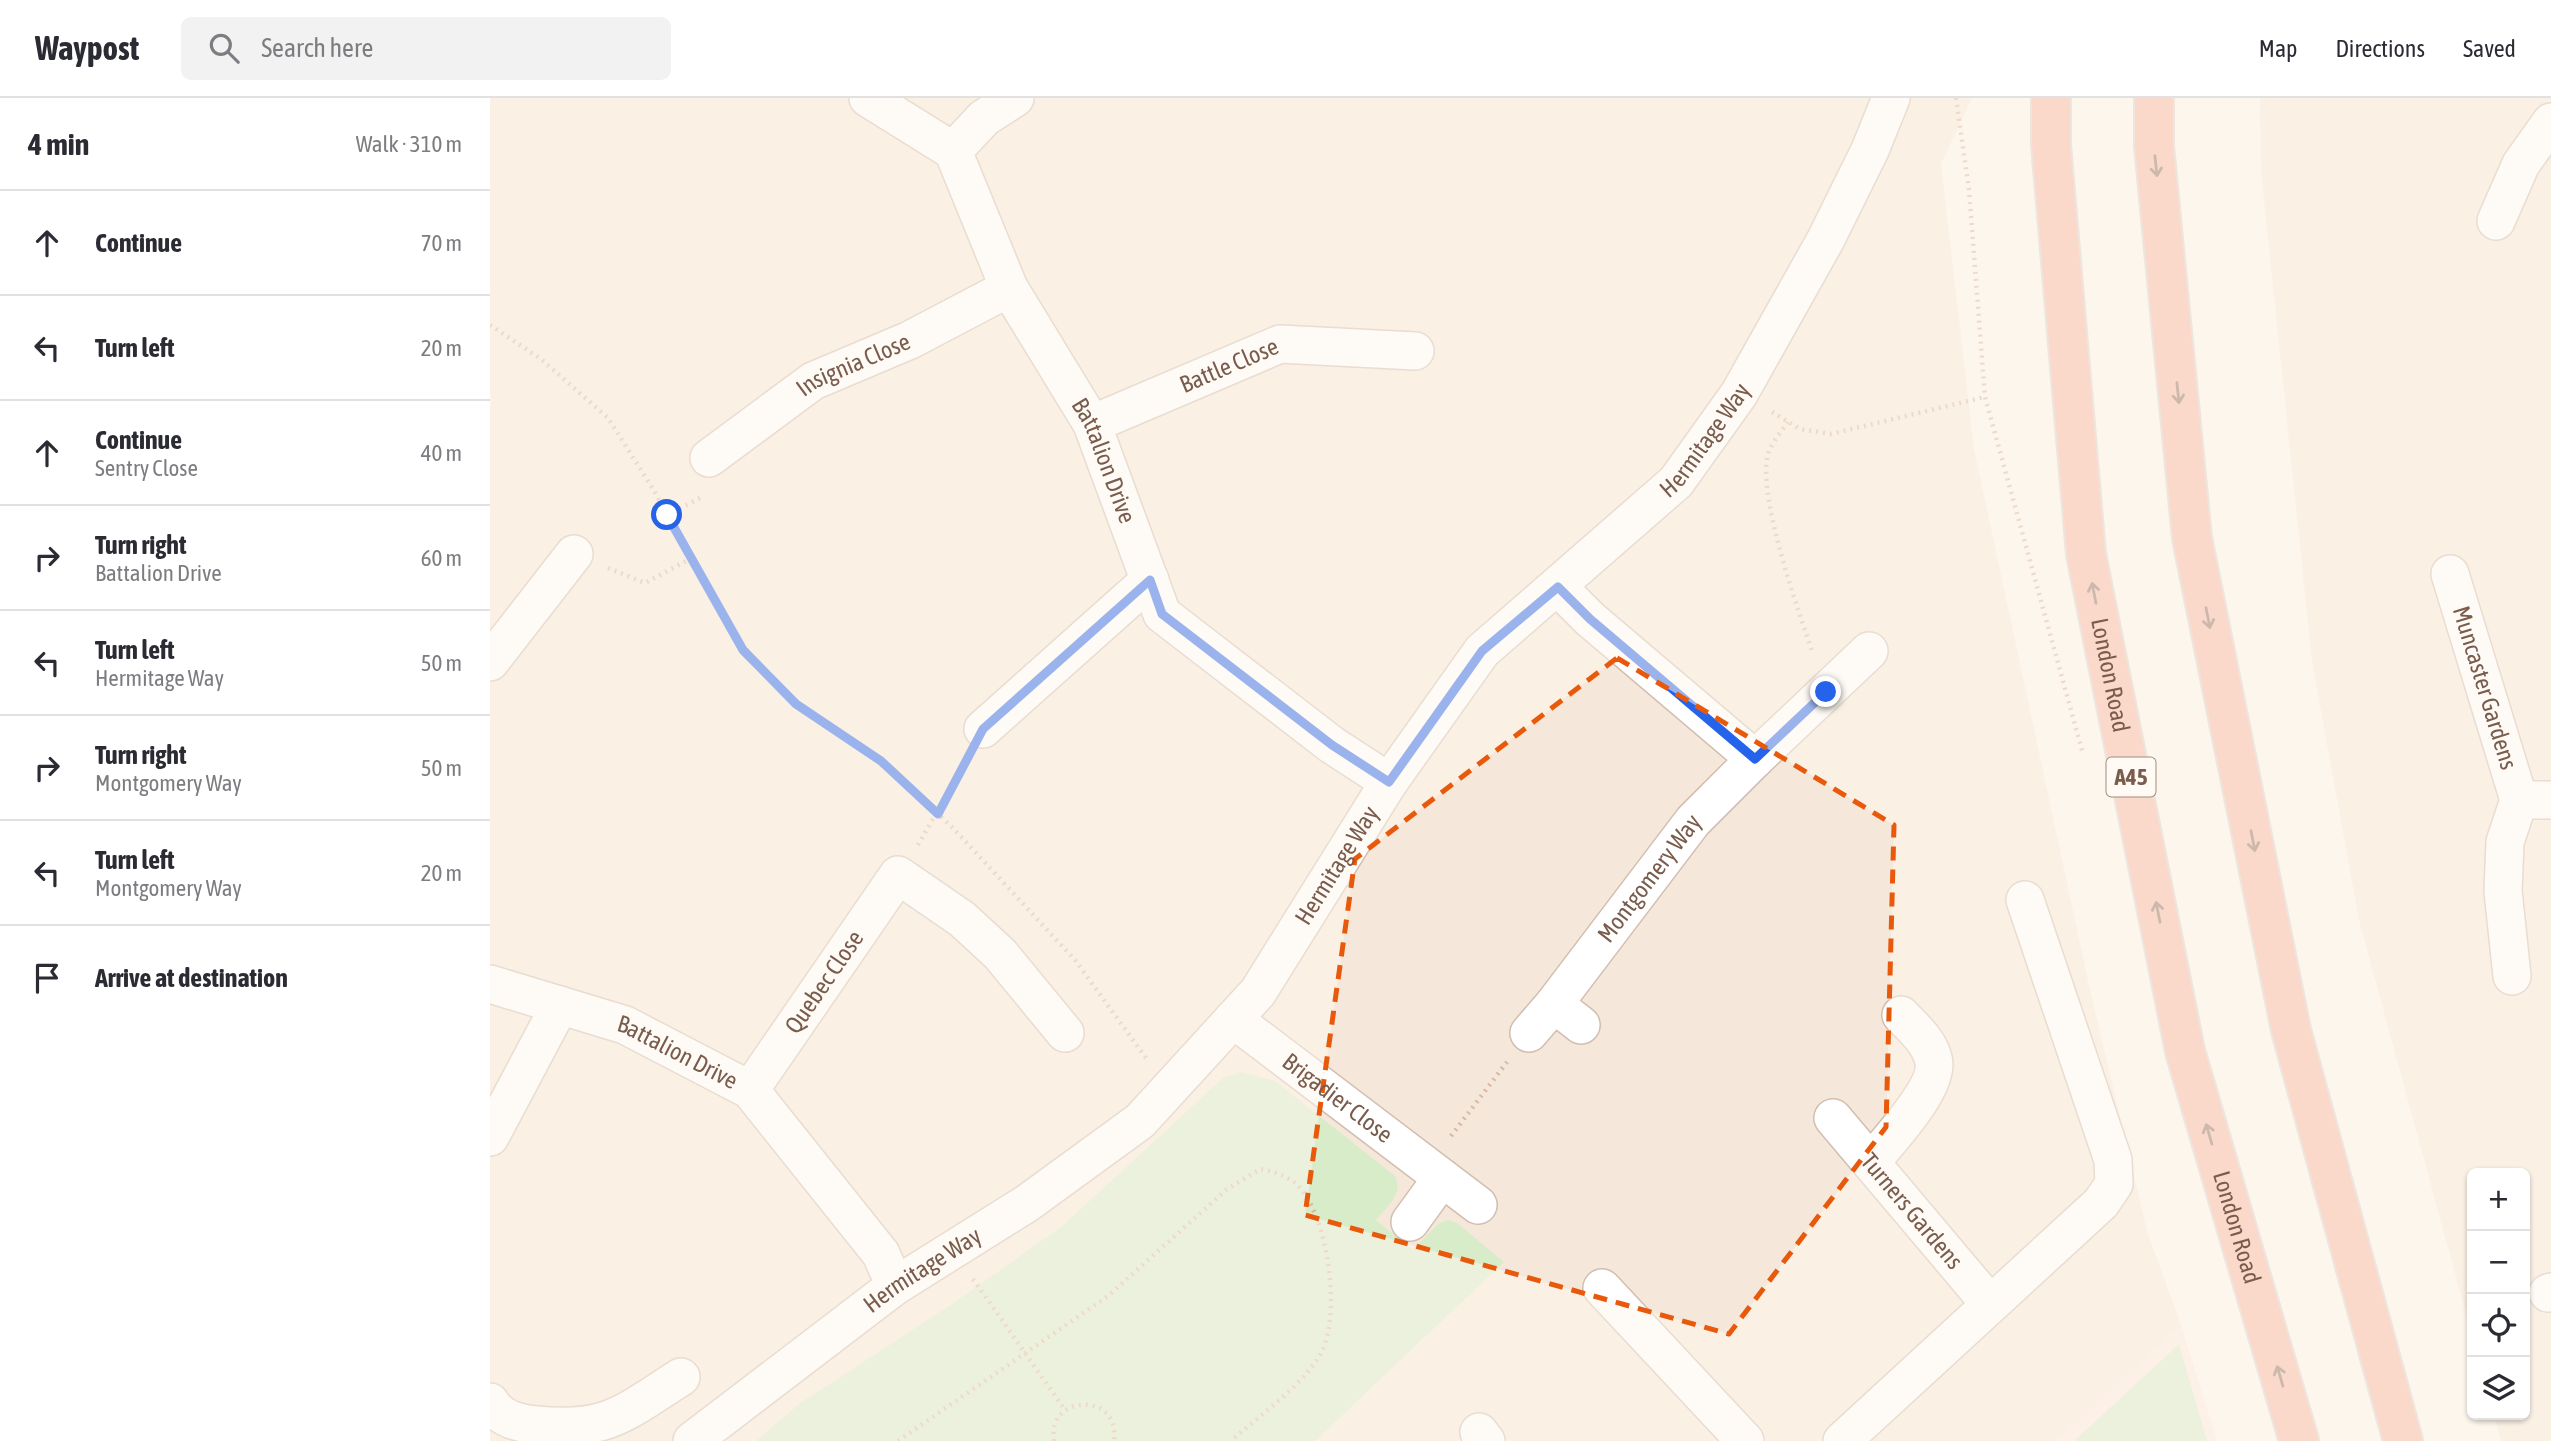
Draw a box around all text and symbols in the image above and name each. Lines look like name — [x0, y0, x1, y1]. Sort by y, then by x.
search box — [181, 17, 671, 80]
text: Waypost — [35, 29, 139, 67]
icon: search — [205, 29, 243, 67]
text: Search here — [261, 33, 373, 63]
text: Map — [2259, 35, 2297, 62]
text: Directions — [2335, 35, 2425, 62]
text: Saved — [2463, 35, 2516, 62]
text: 4 min — [28, 127, 89, 161]
text: Walk · 310 m — [356, 131, 462, 157]
one-way arrow — [2150, 154, 2163, 177]
icon: ahead — [28, 224, 66, 262]
text: Continue — [95, 228, 182, 258]
text: 70 m — [421, 230, 462, 256]
street label: Insignia Close — [791, 328, 914, 402]
icon: left — [28, 329, 66, 367]
street label: Battle Close — [1176, 332, 1282, 398]
text: Turn left — [95, 333, 175, 363]
text: 20 m — [421, 335, 462, 361]
street label: Hermitage Way — [1654, 378, 1755, 503]
one-way arrow — [2172, 381, 2185, 403]
street label: Battalion Drive — [1066, 393, 1141, 527]
text: Continue — [95, 425, 182, 455]
icon: ahead — [28, 434, 66, 472]
text: 40 m — [421, 440, 462, 466]
text: Sentry Close — [95, 455, 198, 481]
route start — [651, 499, 682, 530]
text: Turn right — [95, 530, 186, 560]
icon: right — [28, 539, 66, 577]
text: 60 m — [421, 545, 462, 571]
text: Battalion Drive — [95, 560, 222, 586]
one-way arrow — [2087, 582, 2101, 605]
street label: Muncaster Gardens — [2448, 603, 2523, 773]
one-way arrow — [2201, 606, 2215, 629]
street label: London Road — [2086, 616, 2135, 734]
text: Turn left — [95, 635, 175, 665]
icon: left — [28, 644, 66, 682]
text: 50 m — [421, 650, 462, 676]
text: Hermitage Way — [95, 665, 224, 691]
route end — [1810, 676, 1841, 707]
text: Turn right — [95, 740, 186, 770]
icon: right — [28, 749, 66, 787]
text: 50 m — [421, 755, 462, 781]
road number: A45 — [2106, 758, 2156, 796]
text: Montgomery Way — [95, 770, 242, 796]
street label: Hermitage Way — [1289, 801, 1384, 929]
street label: Montgomery Way — [1592, 809, 1706, 947]
one-way arrow — [2246, 829, 2260, 852]
text: Turn left — [95, 845, 175, 875]
icon: left — [28, 854, 66, 892]
text: 20 m — [421, 860, 462, 886]
text: Montgomery Way — [95, 875, 242, 901]
one-way arrow — [2150, 901, 2164, 924]
street label: Quebec Close — [779, 925, 869, 1038]
icon: arrive — [28, 959, 66, 997]
text: Arrive at destination — [95, 963, 288, 993]
street label: Battalion Drive — [614, 1009, 742, 1094]
street label: Brigadier Close — [1277, 1047, 1398, 1148]
one-way arrow — [2202, 1123, 2215, 1145]
street label: Turners Gardens — [1856, 1148, 1968, 1274]
street label: London Road — [2208, 1168, 2266, 1287]
map controls — [2467, 1168, 2530, 1420]
button: + — [2467, 1168, 2530, 1231]
street label: Hermitage Way — [858, 1222, 986, 1318]
button: − — [2467, 1231, 2530, 1294]
button: locate — [2467, 1294, 2530, 1357]
button: layers — [2467, 1357, 2530, 1420]
one-way arrow — [2273, 1365, 2286, 1387]

